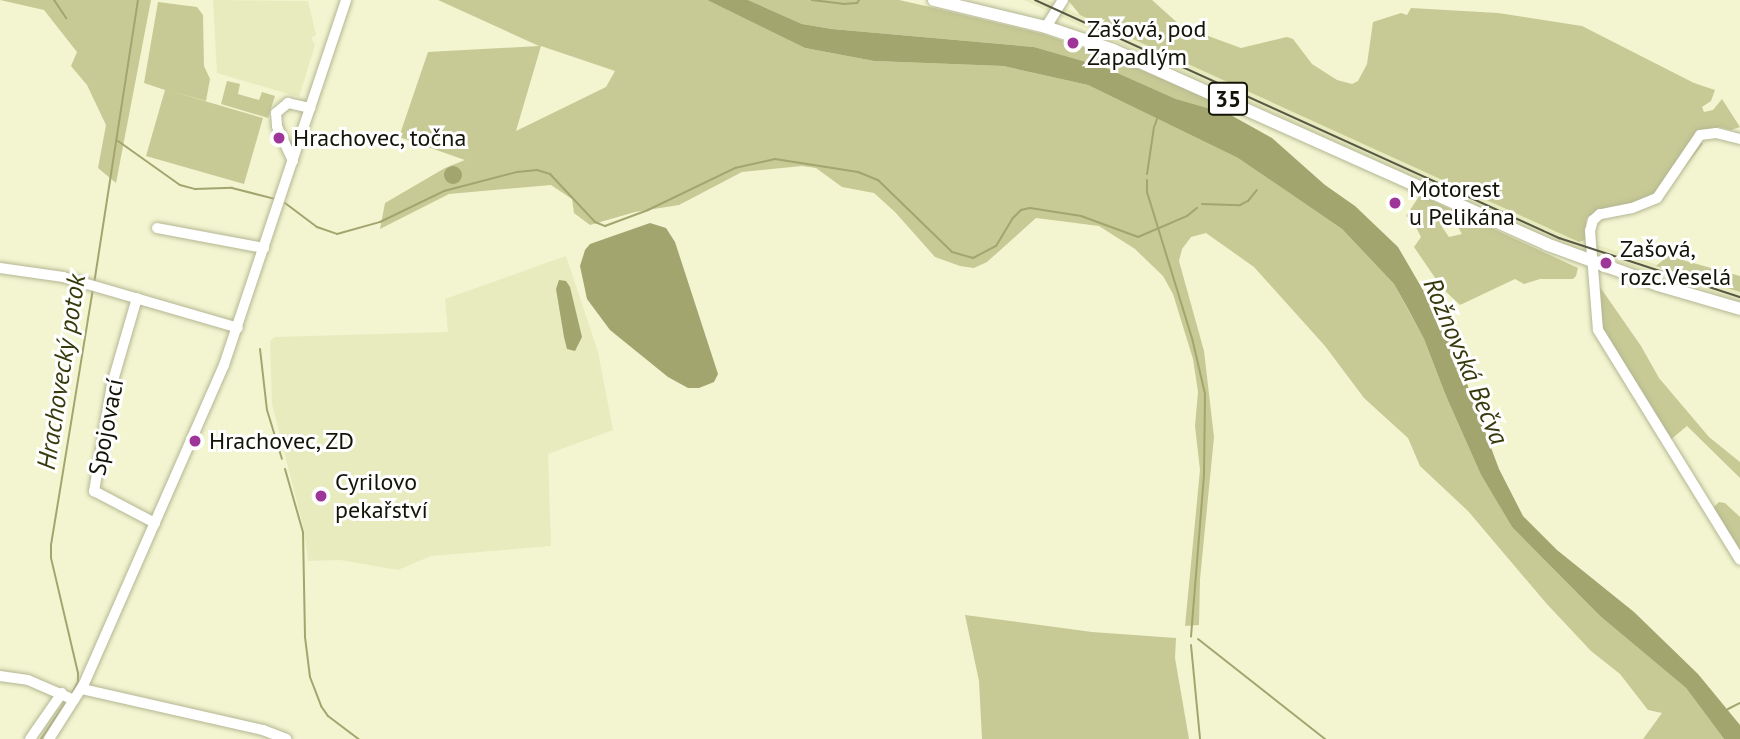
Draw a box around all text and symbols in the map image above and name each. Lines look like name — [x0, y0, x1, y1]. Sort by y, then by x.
place label: Zašová, pod Zapadlým — [1087, 15, 1208, 71]
marker: Zašová, pod Zapadlým — [1065, 35, 1081, 51]
road number: 35 — [1207, 80, 1249, 118]
place label: Hrachovec, točna — [293, 124, 468, 152]
marker: Hrachovec, točna — [271, 130, 287, 146]
place label: Motorest u Pelikána — [1409, 175, 1515, 231]
marker: Motorest u Pelikána — [1387, 195, 1403, 211]
place label: Zašová, rozc.Veselá — [1620, 235, 1731, 291]
marker: Zašová, rozc.Veselá — [1598, 255, 1614, 271]
water label: Hrachovecký potok — [30, 272, 92, 472]
water label: Rožnovská Bečva — [1417, 273, 1515, 449]
street label: Spojovací — [82, 376, 130, 478]
place label: Hrachovec, ZD — [209, 427, 356, 455]
marker: Hrachovec, ZD — [187, 433, 203, 449]
place label: Cyrilovo pekařství — [335, 468, 428, 524]
marker: Cyrilovo pekařství — [313, 488, 329, 504]

